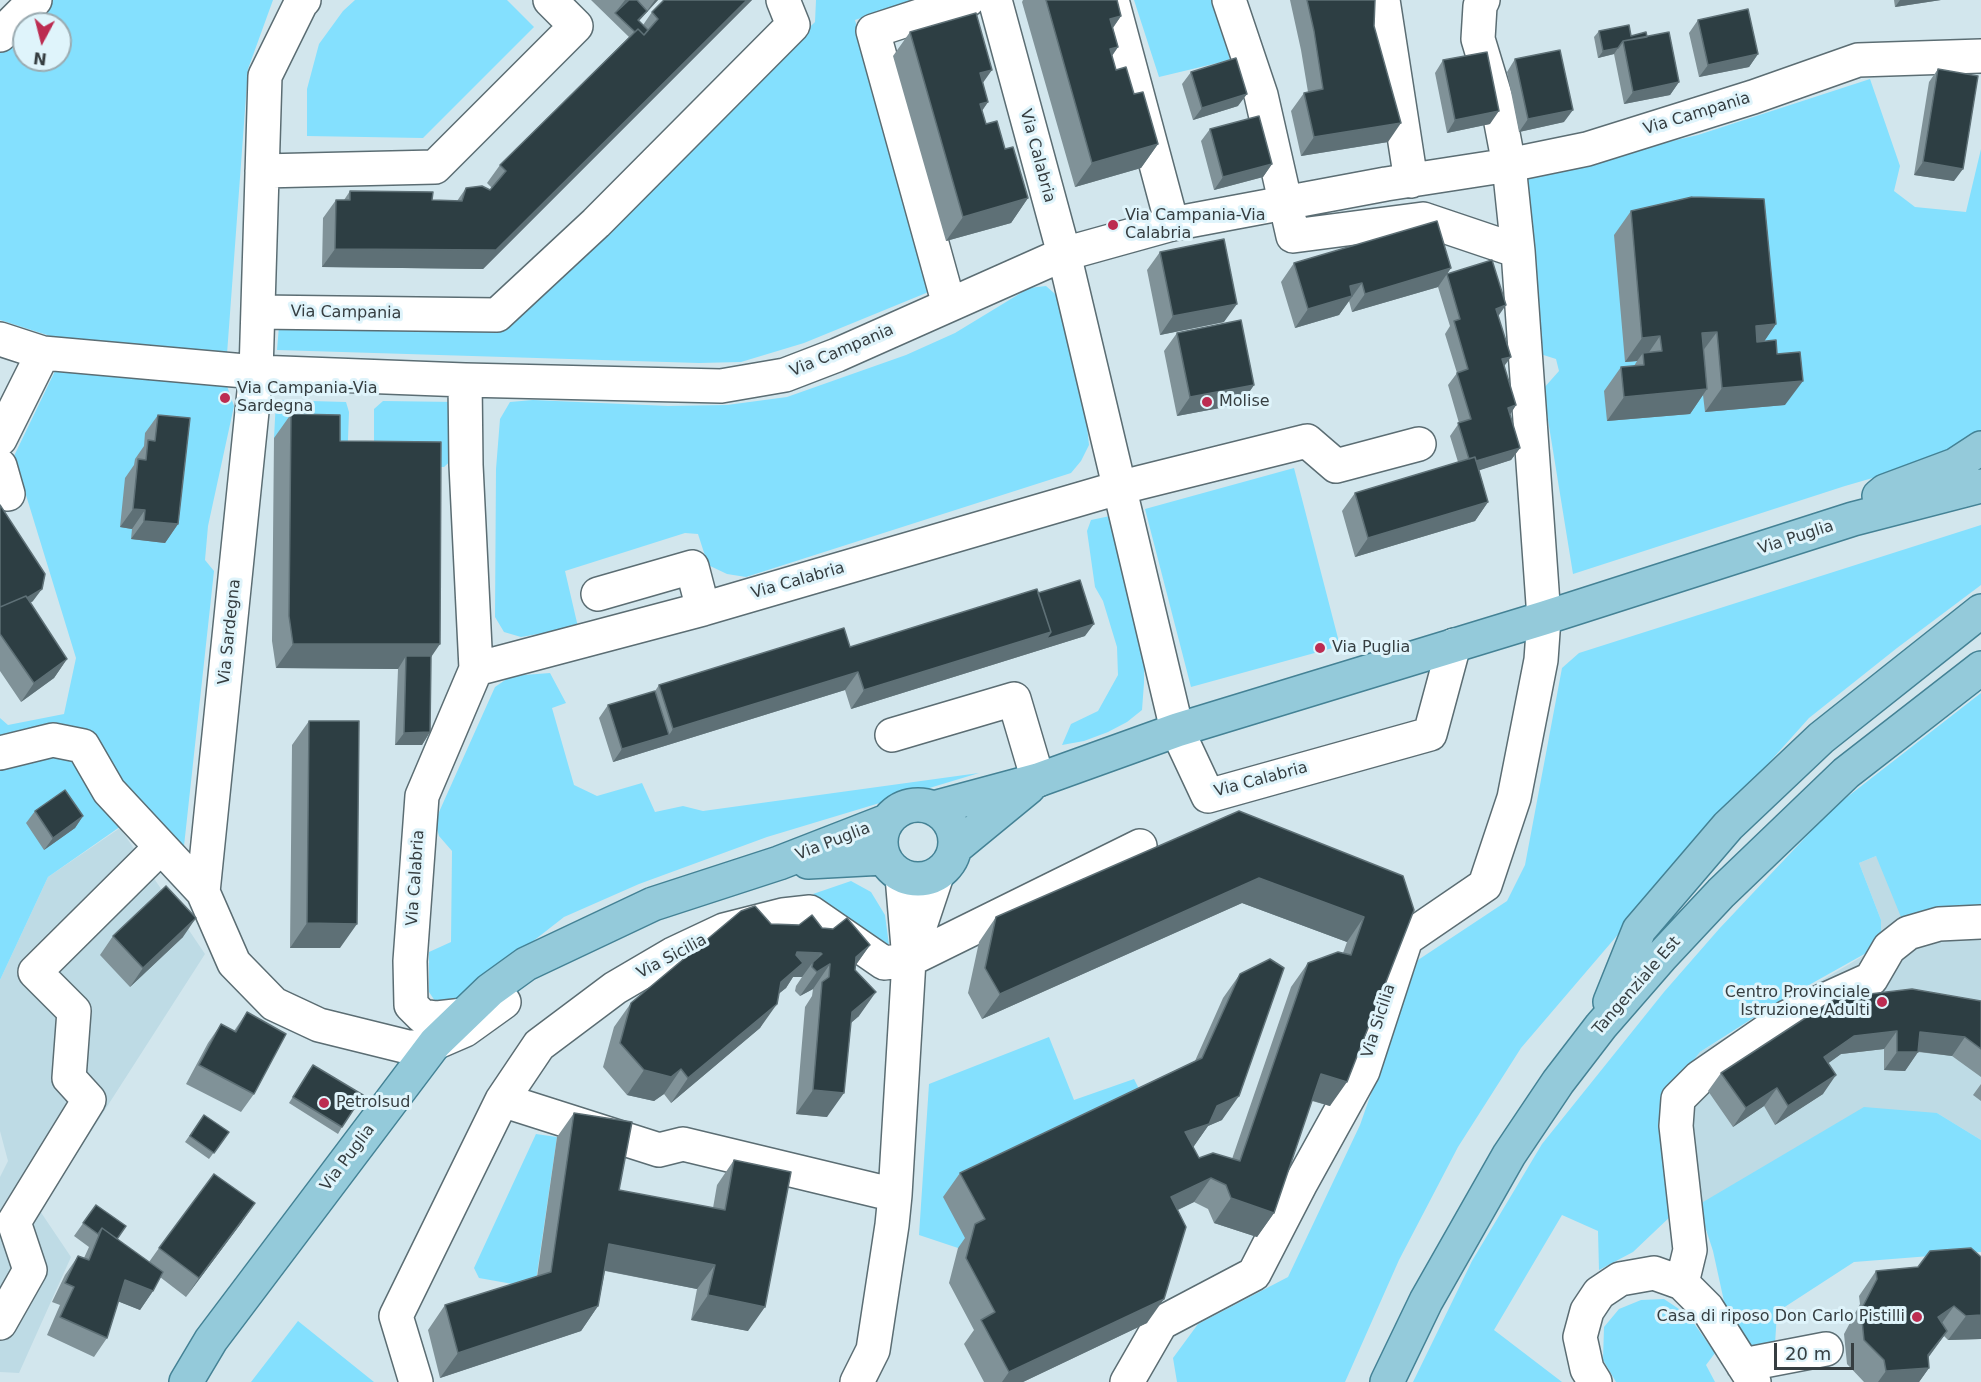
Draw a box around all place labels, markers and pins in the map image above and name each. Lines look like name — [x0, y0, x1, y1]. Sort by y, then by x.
place label: Via Campania-Via Calabria — [1125, 206, 1266, 244]
marker: Via Campania-Via Calabria — [1106, 218, 1120, 232]
place label: Via Campania-Via Sardegna — [237, 379, 378, 417]
marker: Via Campania-Via Sardegna — [218, 391, 232, 405]
place label: Molise — [1219, 392, 1270, 412]
marker: Molise — [1200, 395, 1214, 409]
place label: Via Puglia — [1332, 638, 1410, 658]
marker: Via Puglia — [1313, 641, 1327, 655]
place label: Centro Provinciale Istruzione Adulti — [1725, 983, 1870, 1021]
marker: Centro Provinciale Istruzione Adulti — [1875, 995, 1889, 1009]
place label: Petrolsud — [336, 1093, 410, 1113]
marker: Petrolsud — [317, 1096, 331, 1110]
place label: Casa di riposo Don Carlo Pistilli — [1657, 1307, 1905, 1327]
marker: Casa di riposo Don Carlo Pistilli — [1910, 1310, 1924, 1324]

